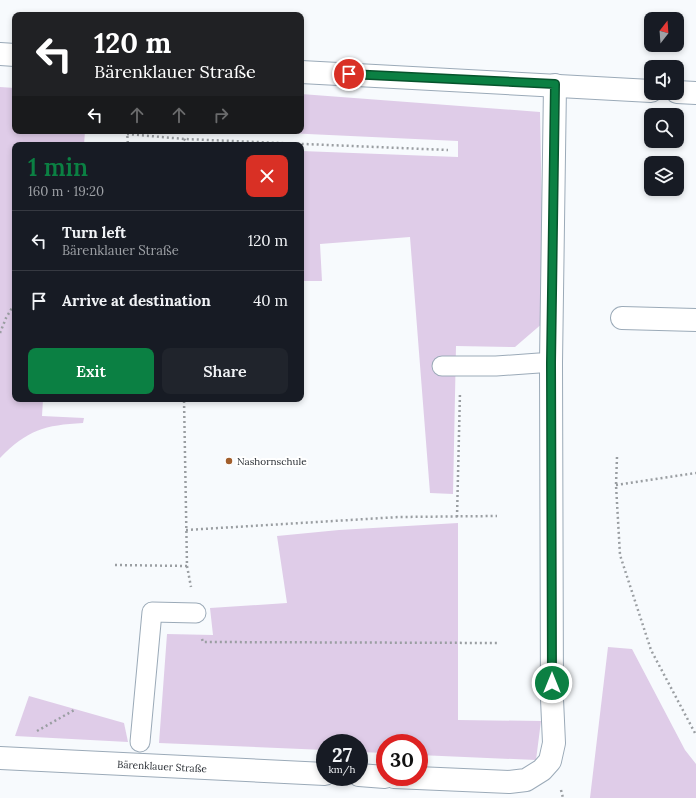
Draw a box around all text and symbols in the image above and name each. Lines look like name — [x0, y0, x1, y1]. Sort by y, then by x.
north arrow — [644, 12, 684, 52]
map controls — [644, 12, 684, 196]
text: 120 m — [94, 25, 171, 61]
icon: left — [28, 28, 80, 80]
pin — [332, 57, 366, 91]
text: Bärenklauer Straße — [94, 60, 256, 83]
button: sound — [644, 60, 684, 100]
icon: arrive — [338, 63, 360, 85]
icon: left — [84, 104, 106, 126]
icon: ahead — [126, 104, 148, 126]
icon: ahead — [168, 104, 190, 126]
icon: right — [210, 104, 232, 126]
button: search — [644, 108, 684, 148]
text: 1 min — [28, 152, 88, 183]
button: close — [246, 155, 288, 197]
button: layers — [644, 156, 684, 196]
text: 160 m · 19:20 — [28, 183, 104, 200]
text: Turn left — [62, 223, 126, 242]
icon: left — [28, 230, 50, 252]
text: 120 m — [248, 231, 288, 250]
text: Bärenklauer Straße — [62, 242, 179, 259]
icon: arrive — [28, 290, 50, 312]
text: Arrive at destination — [62, 291, 211, 310]
text: 40 m — [253, 291, 288, 310]
button: Exit — [28, 348, 154, 394]
button: Share — [162, 348, 288, 394]
place label: Nashornschule — [237, 455, 307, 468]
marker: Nashornschule — [224, 456, 234, 466]
position arrow — [531, 662, 573, 704]
speed limit sign: 30 — [376, 734, 428, 786]
text: 27 — [332, 742, 352, 767]
street label: Bärenklauer Straße — [117, 758, 208, 775]
text: km/h — [328, 763, 356, 776]

